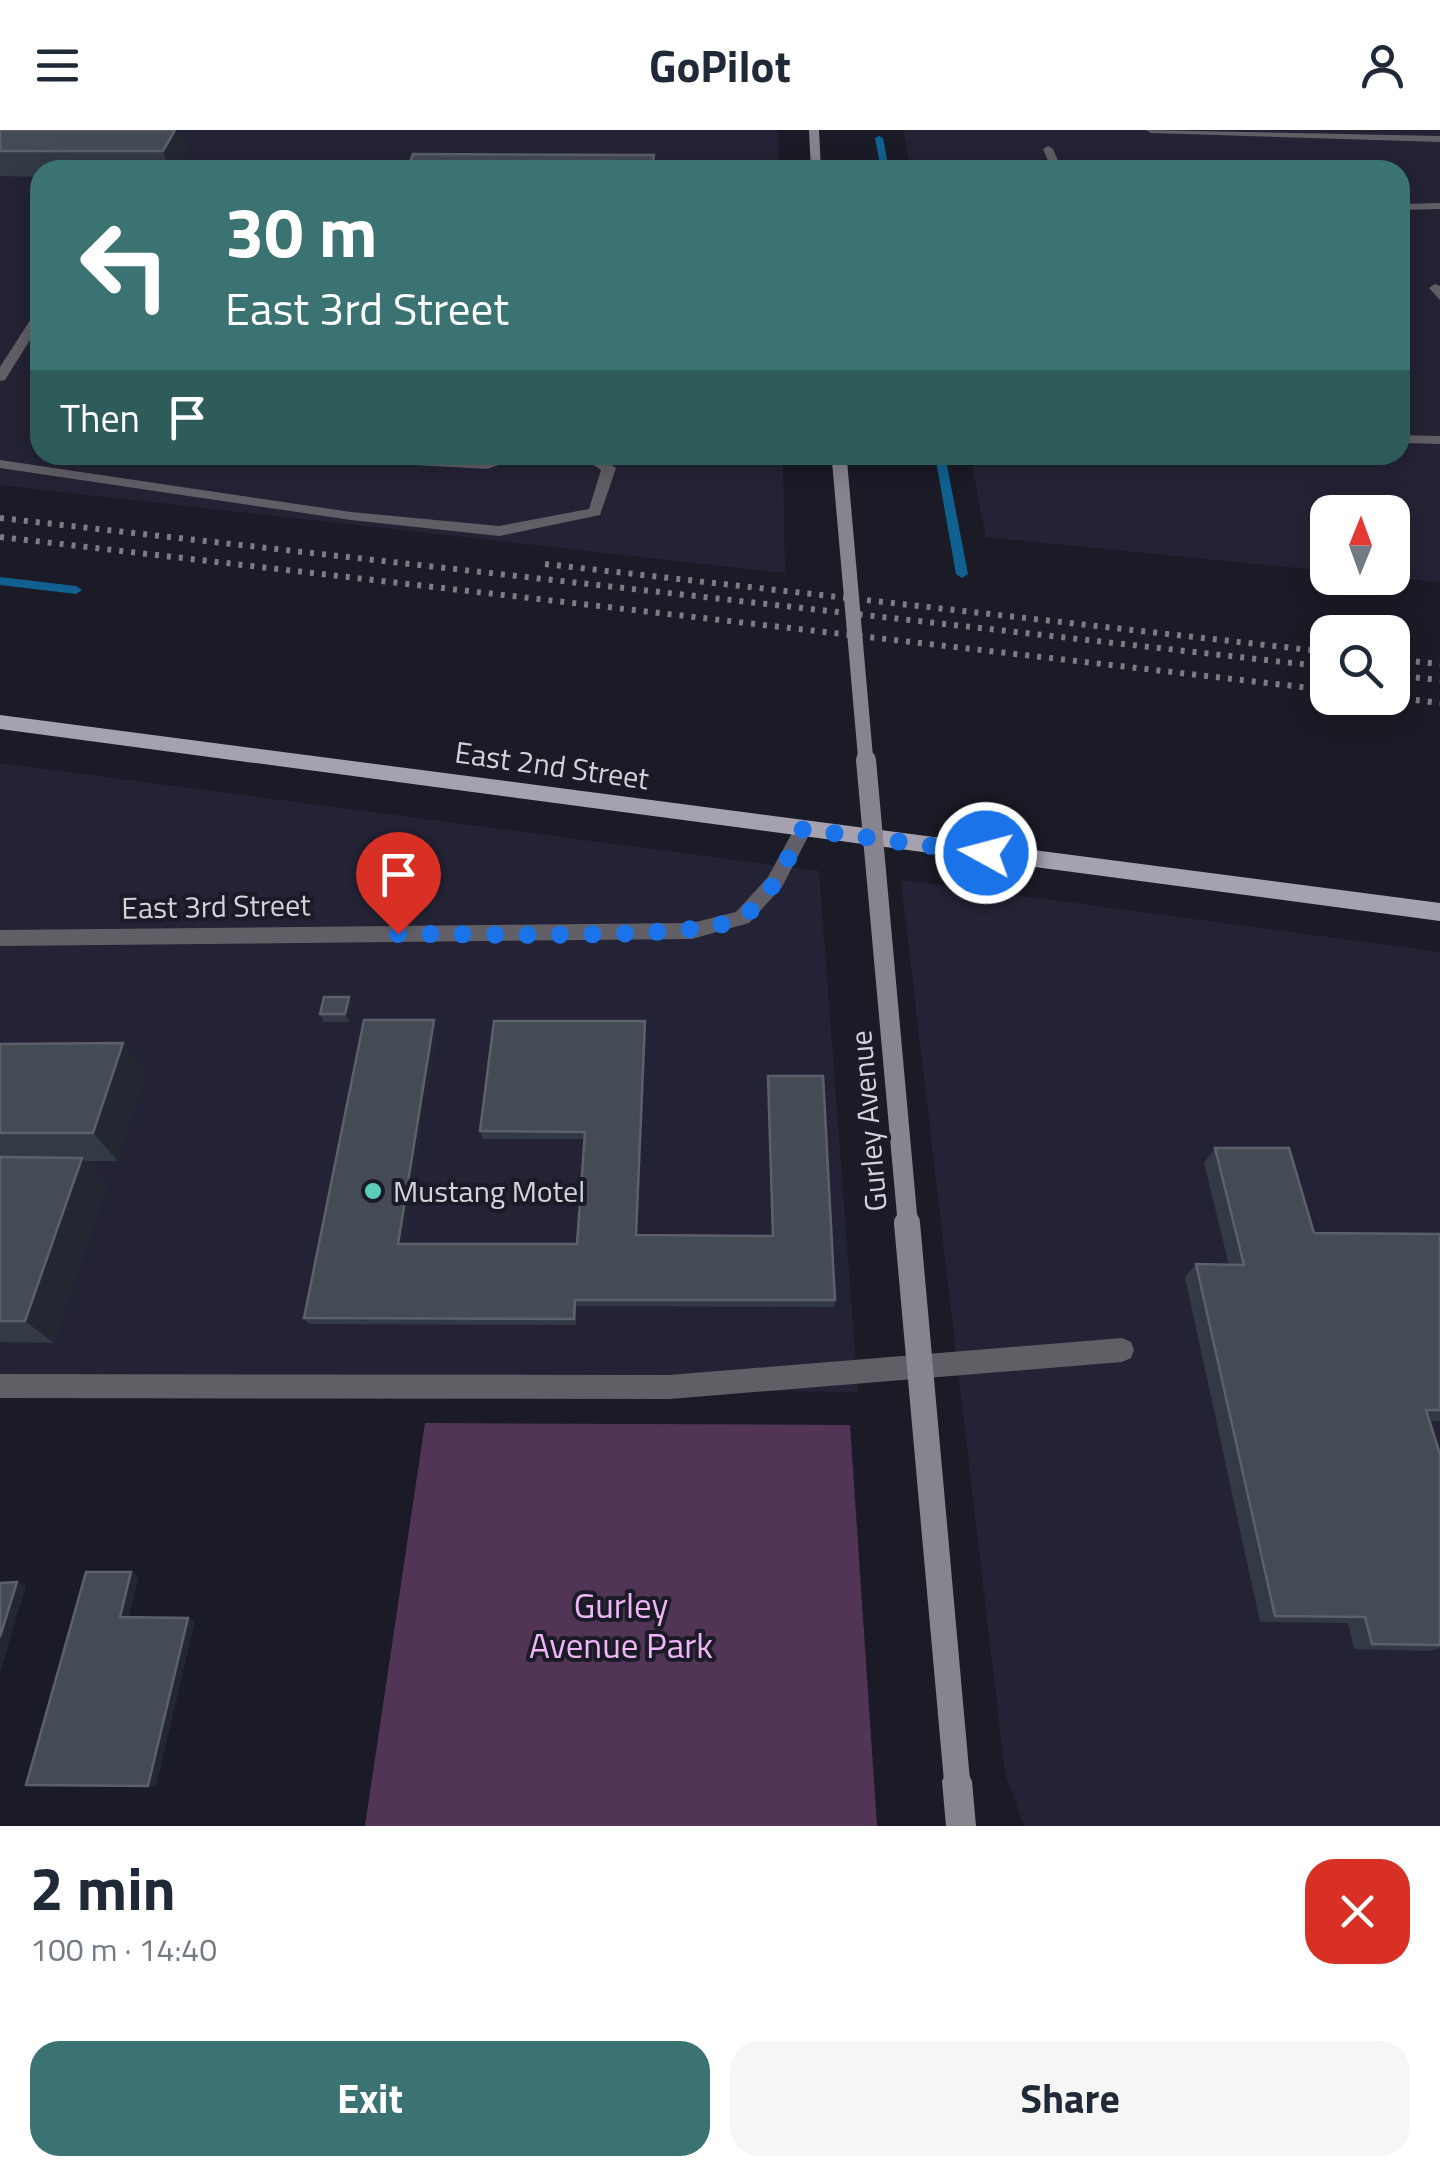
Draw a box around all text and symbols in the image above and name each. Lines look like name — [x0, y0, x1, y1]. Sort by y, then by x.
text: GoPilot — [649, 31, 791, 99]
icon: menu — [30, 38, 85, 93]
icon: person — [1355, 38, 1410, 93]
text: 30 m — [225, 178, 378, 284]
icon: left — [60, 200, 190, 330]
text: East 3rd Street — [225, 274, 509, 342]
text: Then — [60, 389, 140, 447]
icon: arrive — [160, 390, 215, 445]
north arrow — [1310, 495, 1410, 595]
map controls — [1310, 495, 1410, 715]
button: search — [1310, 615, 1410, 715]
street label: East 2nd Street — [452, 729, 652, 801]
position arrow — [934, 801, 1038, 905]
pin — [356, 832, 441, 935]
icon: arrive — [371, 847, 426, 902]
street label: East 3rd Street — [121, 881, 312, 931]
street label: Gurley Avenue — [837, 1029, 899, 1213]
place label: Mustang Motel — [393, 1168, 585, 1214]
marker: Mustang Motel — [362, 1180, 384, 1202]
park label: Gurley Avenue Park — [529, 1578, 713, 1672]
text: 2 min — [30, 1842, 176, 1933]
button: close — [1305, 1859, 1410, 1964]
text: 100 m · 14:40 — [30, 1925, 217, 1973]
button: Exit — [30, 2041, 710, 2156]
button: Share — [730, 2041, 1410, 2156]

